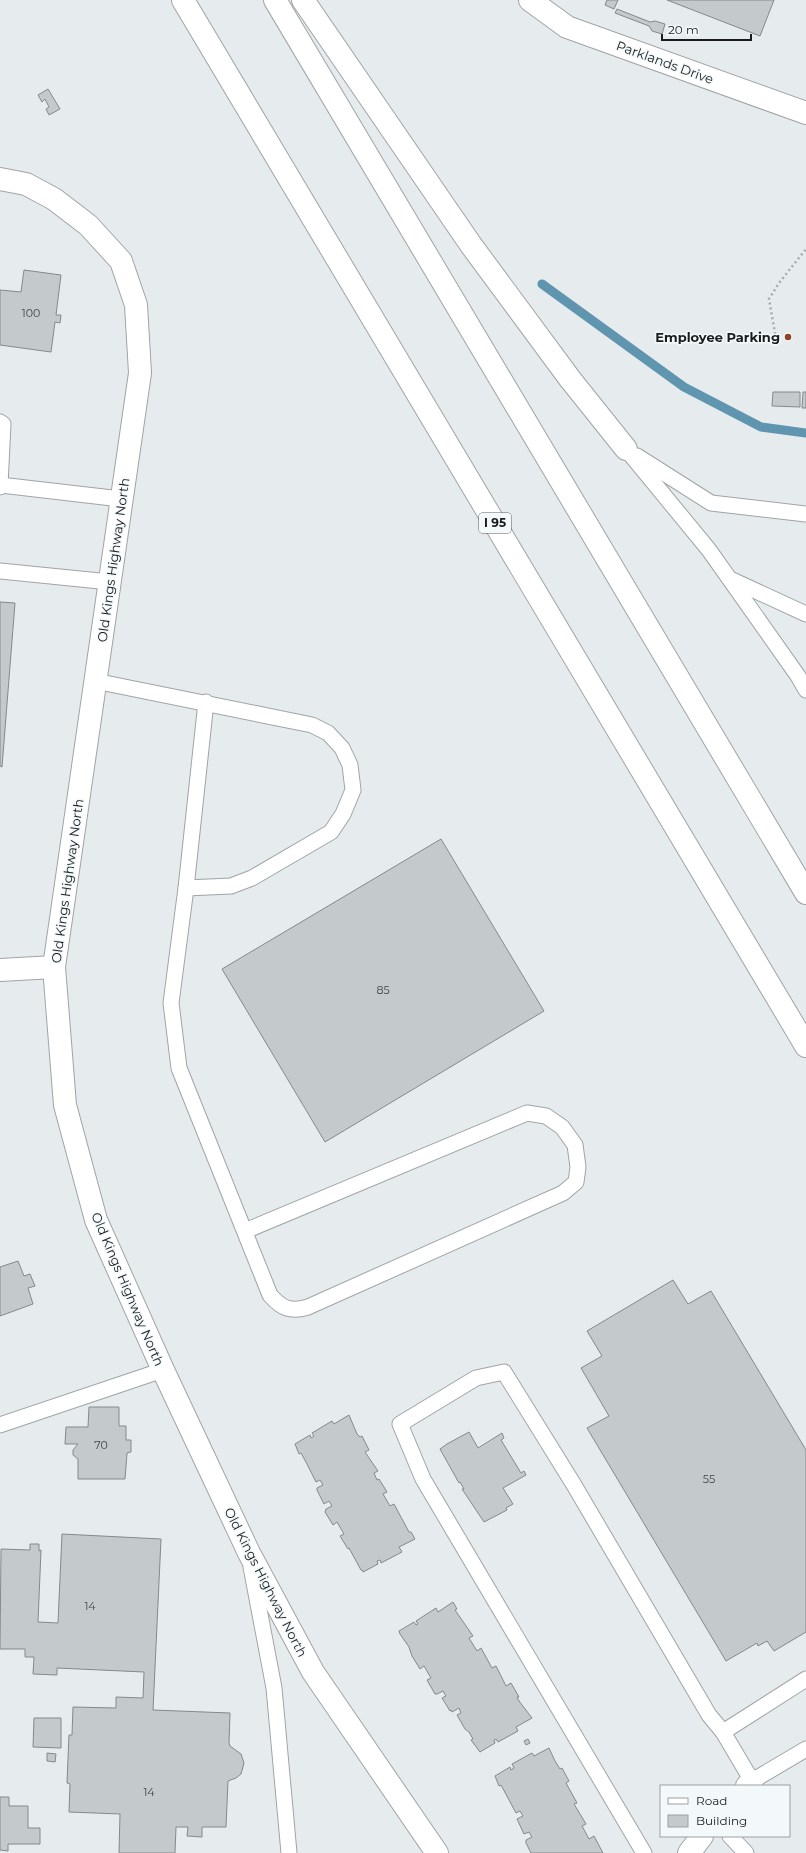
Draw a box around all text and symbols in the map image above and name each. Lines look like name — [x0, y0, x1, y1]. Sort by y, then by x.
scale bar — [662, 16, 751, 42]
text: 20 m — [668, 22, 699, 37]
street label: Parklands Drive — [614, 37, 716, 87]
house number: 100 — [22, 306, 40, 320]
place label: Employee Parking — [655, 329, 780, 345]
marker: Employee Parking — [783, 332, 793, 342]
street label: Old Kings Highway North — [94, 477, 132, 643]
road number: I 95 — [479, 513, 511, 533]
street label: Old Kings Highway North — [48, 798, 86, 964]
house number: 85 — [376, 983, 390, 997]
street label: Old Kings Highway North — [88, 1210, 168, 1368]
house number: 70 — [94, 1438, 108, 1452]
house number: 55 — [703, 1472, 715, 1486]
street label: Old Kings Highway North — [221, 1505, 311, 1659]
house number: 14 — [84, 1599, 96, 1613]
house number: 14 — [143, 1785, 155, 1799]
legend — [660, 1785, 790, 1837]
text: Road — [696, 1793, 727, 1808]
text: Building — [696, 1813, 747, 1828]

